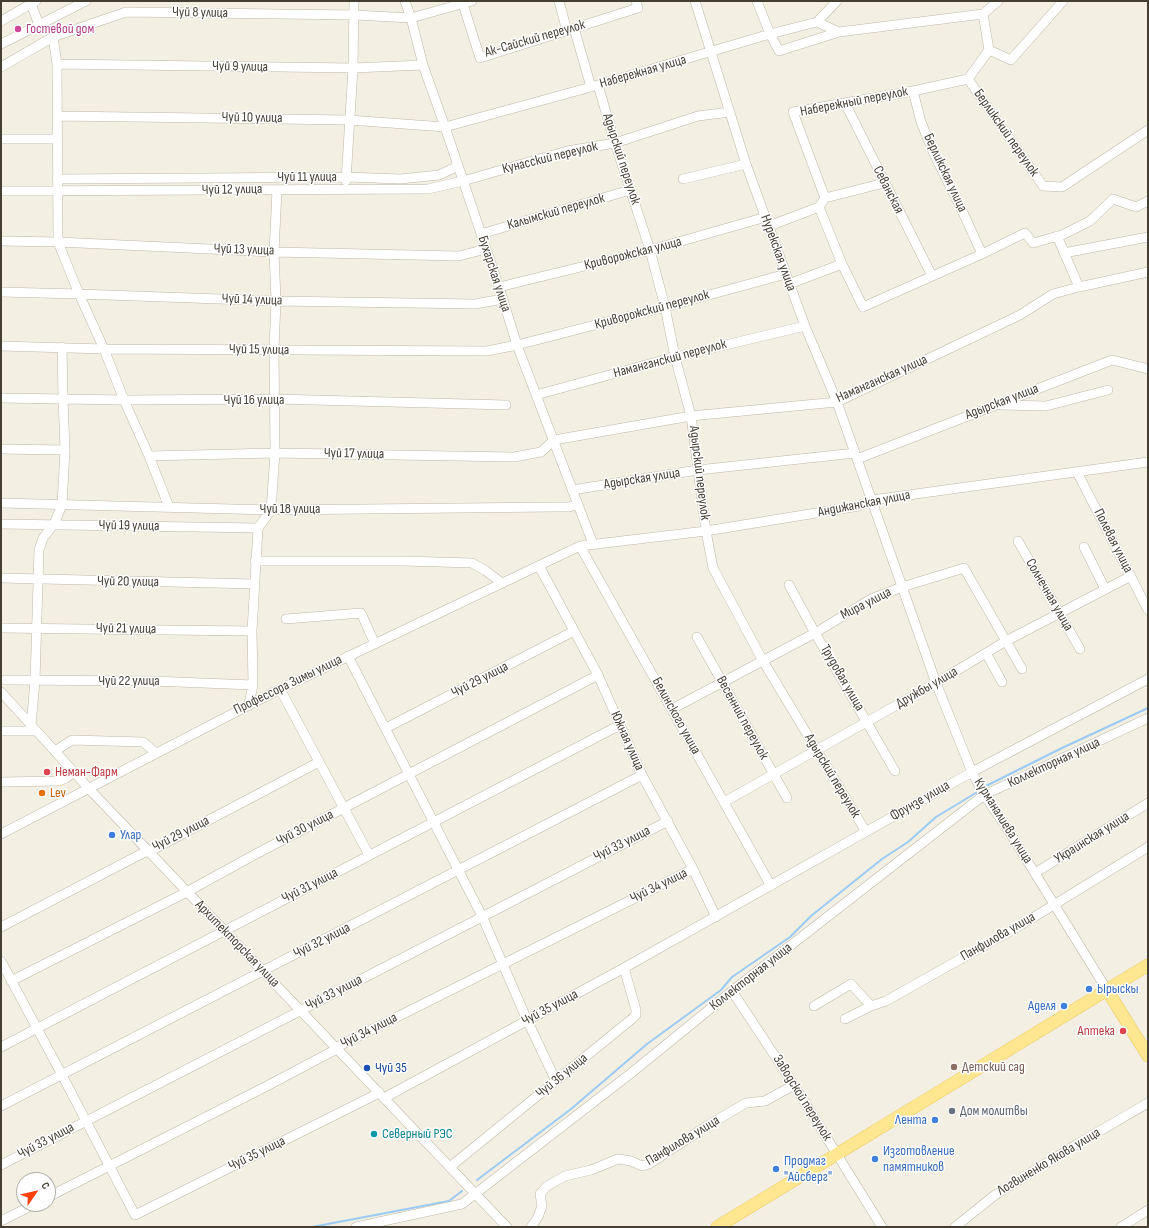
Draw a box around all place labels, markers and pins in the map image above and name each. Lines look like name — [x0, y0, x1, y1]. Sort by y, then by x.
place label: Гостевой дом — [26, 21, 94, 37]
marker: Гостевой дом — [13, 24, 23, 34]
place label: Неман-Фарм — [55, 764, 118, 780]
marker: Неман-Фарм — [42, 767, 52, 777]
place label: Lev — [50, 785, 66, 801]
marker: Lev — [37, 788, 47, 798]
place label: Улар — [120, 827, 141, 843]
marker: Улар — [107, 830, 117, 840]
place label: Ырыскы — [1097, 981, 1139, 997]
marker: Ырыскы — [1084, 984, 1094, 994]
place label: Аделя — [1028, 998, 1056, 1014]
marker: Аделя — [1059, 1001, 1069, 1011]
place label: Аптека — [1078, 1023, 1115, 1039]
marker: Аптека — [1118, 1026, 1128, 1036]
place label: Детский сад — [962, 1059, 1025, 1075]
place label: Чуй 35 — [375, 1060, 407, 1076]
marker: Детский сад — [949, 1062, 959, 1072]
marker: Чуй 35 — [362, 1063, 372, 1073]
place label: Дом молитвы — [960, 1103, 1028, 1119]
marker: Дом молитвы — [947, 1106, 957, 1116]
place label: Лента — [895, 1112, 927, 1128]
marker: Лента — [930, 1115, 940, 1125]
place label: Северный РЭС — [382, 1126, 453, 1142]
marker: Северный РЭС — [369, 1129, 379, 1139]
place label: Изготовление памятников — [883, 1143, 955, 1176]
place label: Продмаг "Айсберг" — [784, 1153, 832, 1186]
marker: Изготовление памятников — [870, 1154, 880, 1164]
marker: Продмаг "Айсберг" — [771, 1164, 781, 1174]

